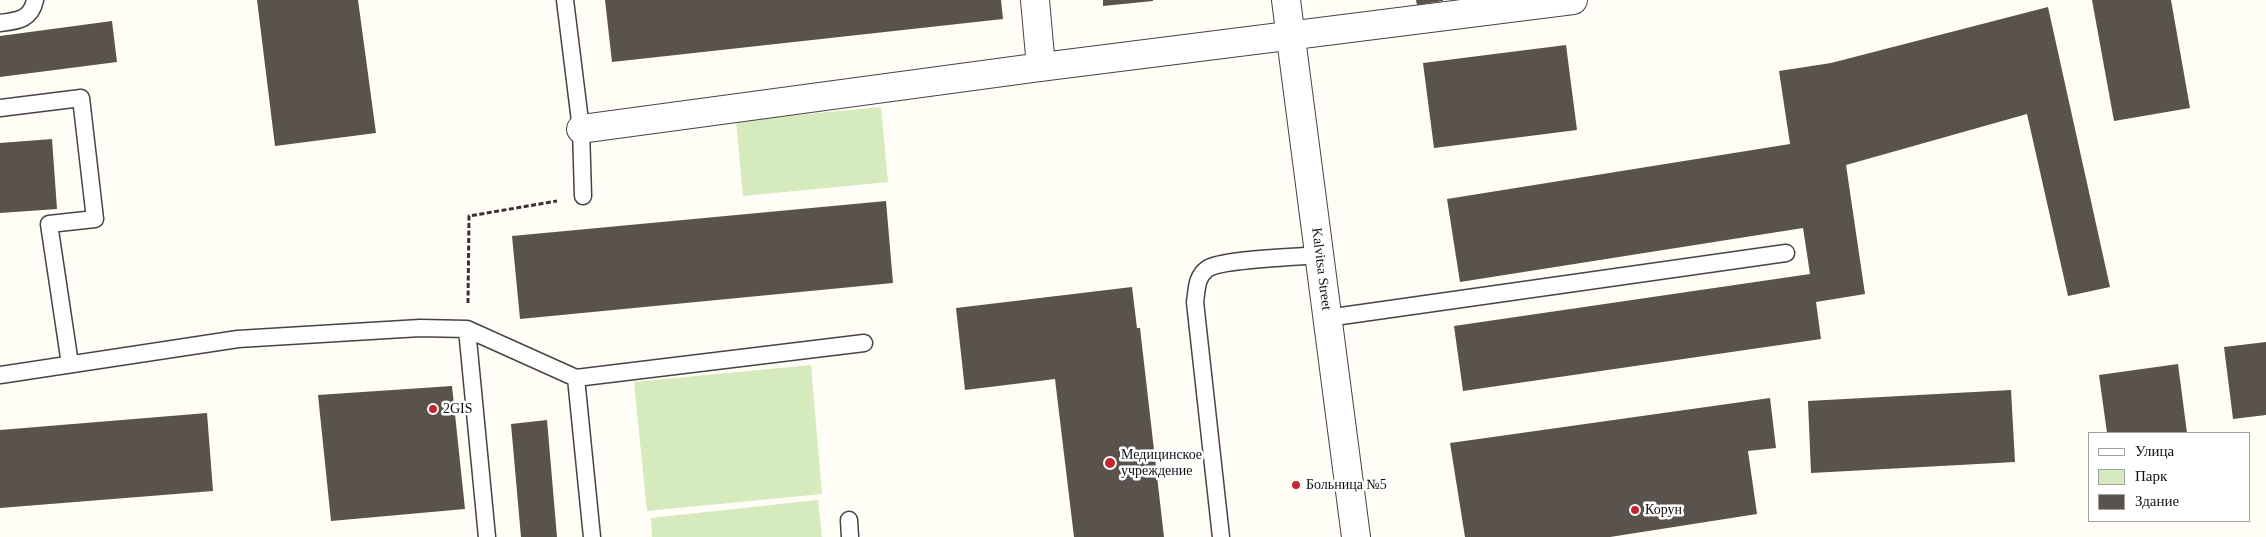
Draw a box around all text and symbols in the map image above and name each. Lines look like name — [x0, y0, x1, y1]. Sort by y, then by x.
street label: Kalvitsa Street — [1308, 227, 1334, 311]
place label: 2GIS — [443, 401, 473, 417]
marker: 2GIS — [427, 403, 439, 415]
legend — [2088, 432, 2251, 522]
text: Улица — [2135, 443, 2174, 459]
place label: Медицинское учреждение — [1121, 447, 1202, 480]
marker: Медицинское учреждение — [1103, 456, 1117, 470]
text: Парк — [2135, 468, 2167, 484]
place label: Больница №5 — [1306, 477, 1387, 493]
marker: Больница №5 — [1290, 479, 1302, 491]
text: Здание — [2135, 493, 2179, 509]
place label: Корун — [1645, 502, 1682, 518]
marker: Корун — [1629, 504, 1641, 516]

